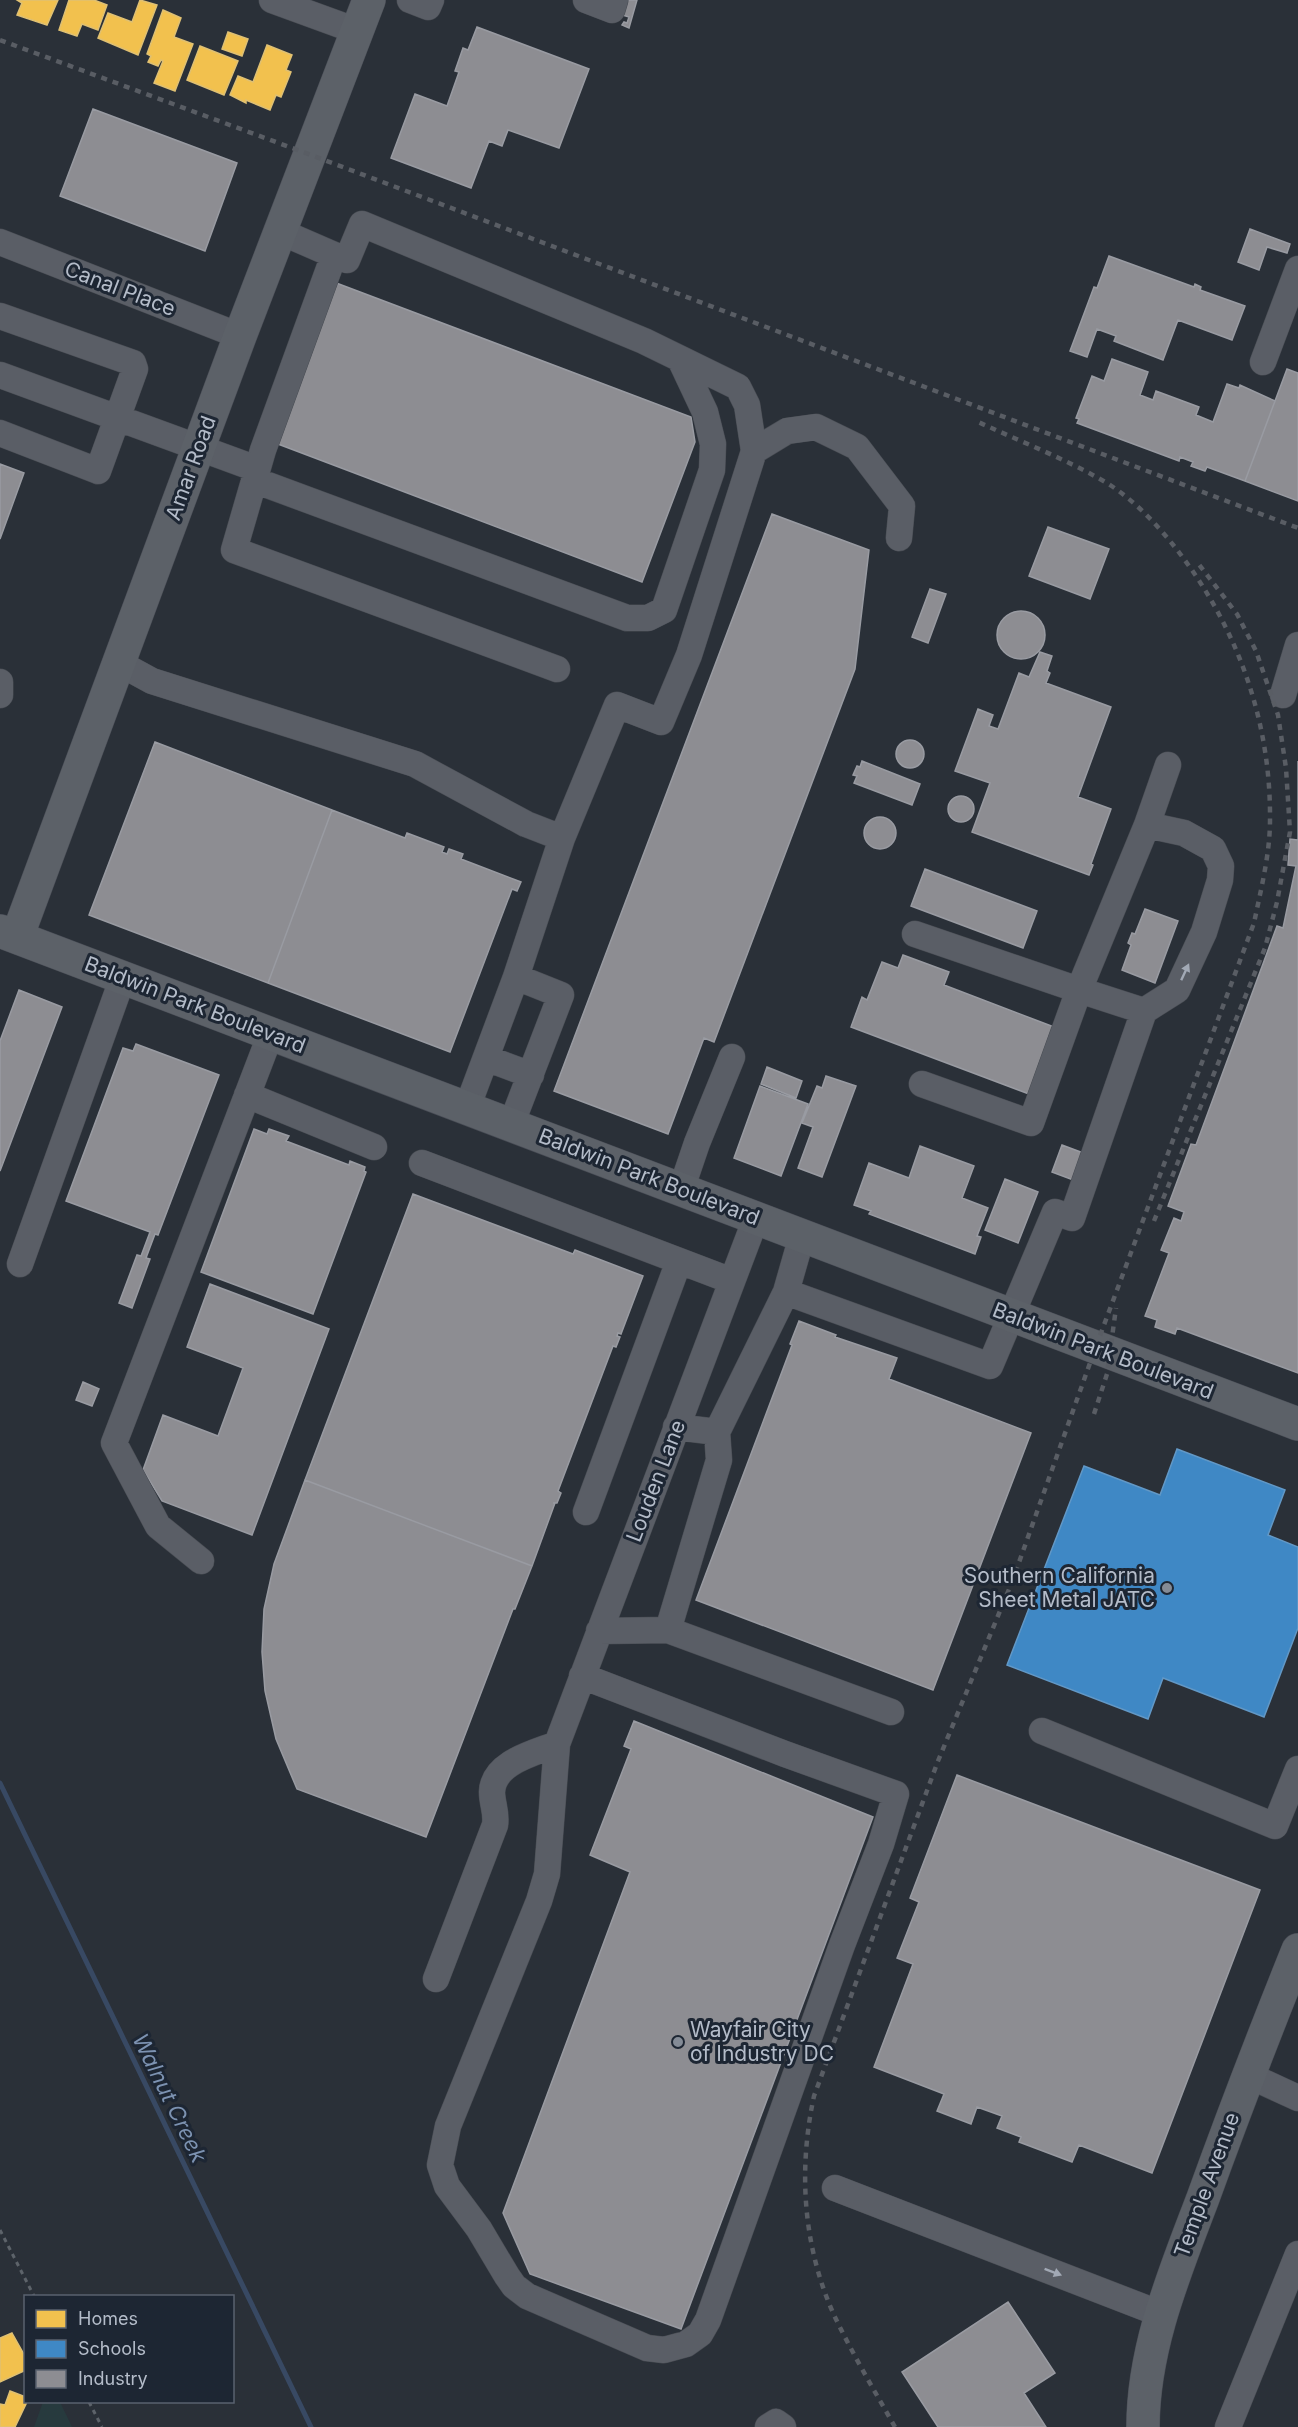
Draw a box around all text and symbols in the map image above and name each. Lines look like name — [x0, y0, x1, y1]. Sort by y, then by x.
street label: Canal Place — [61, 256, 179, 321]
street label: Amar Road — [160, 412, 221, 523]
street label: Baldwin Park Boulevard — [81, 951, 309, 1058]
one-way arrow — [1181, 964, 1190, 981]
street label: Baldwin Park Boulevard — [535, 1123, 763, 1230]
street label: Baldwin Park Boulevard — [989, 1297, 1217, 1404]
street label: Louden Lane — [621, 1416, 690, 1545]
place label: Southern California Sheet Metal JATC — [964, 1563, 1155, 1612]
marker: Southern California Sheet Metal JATC — [1160, 1581, 1174, 1595]
place label: Wayfair City of Industry DC — [690, 2017, 834, 2066]
water label: Walnut Creek — [128, 2029, 213, 2168]
marker: Wayfair City of Industry DC — [671, 2035, 685, 2049]
street label: Temple Avenue — [1169, 2109, 1244, 2261]
one-way arrow — [1044, 2268, 1062, 2278]
legend — [24, 2295, 234, 2403]
text: Homes — [78, 2308, 138, 2329]
text: Schools — [78, 2338, 146, 2359]
text: Industry — [78, 2368, 148, 2389]

